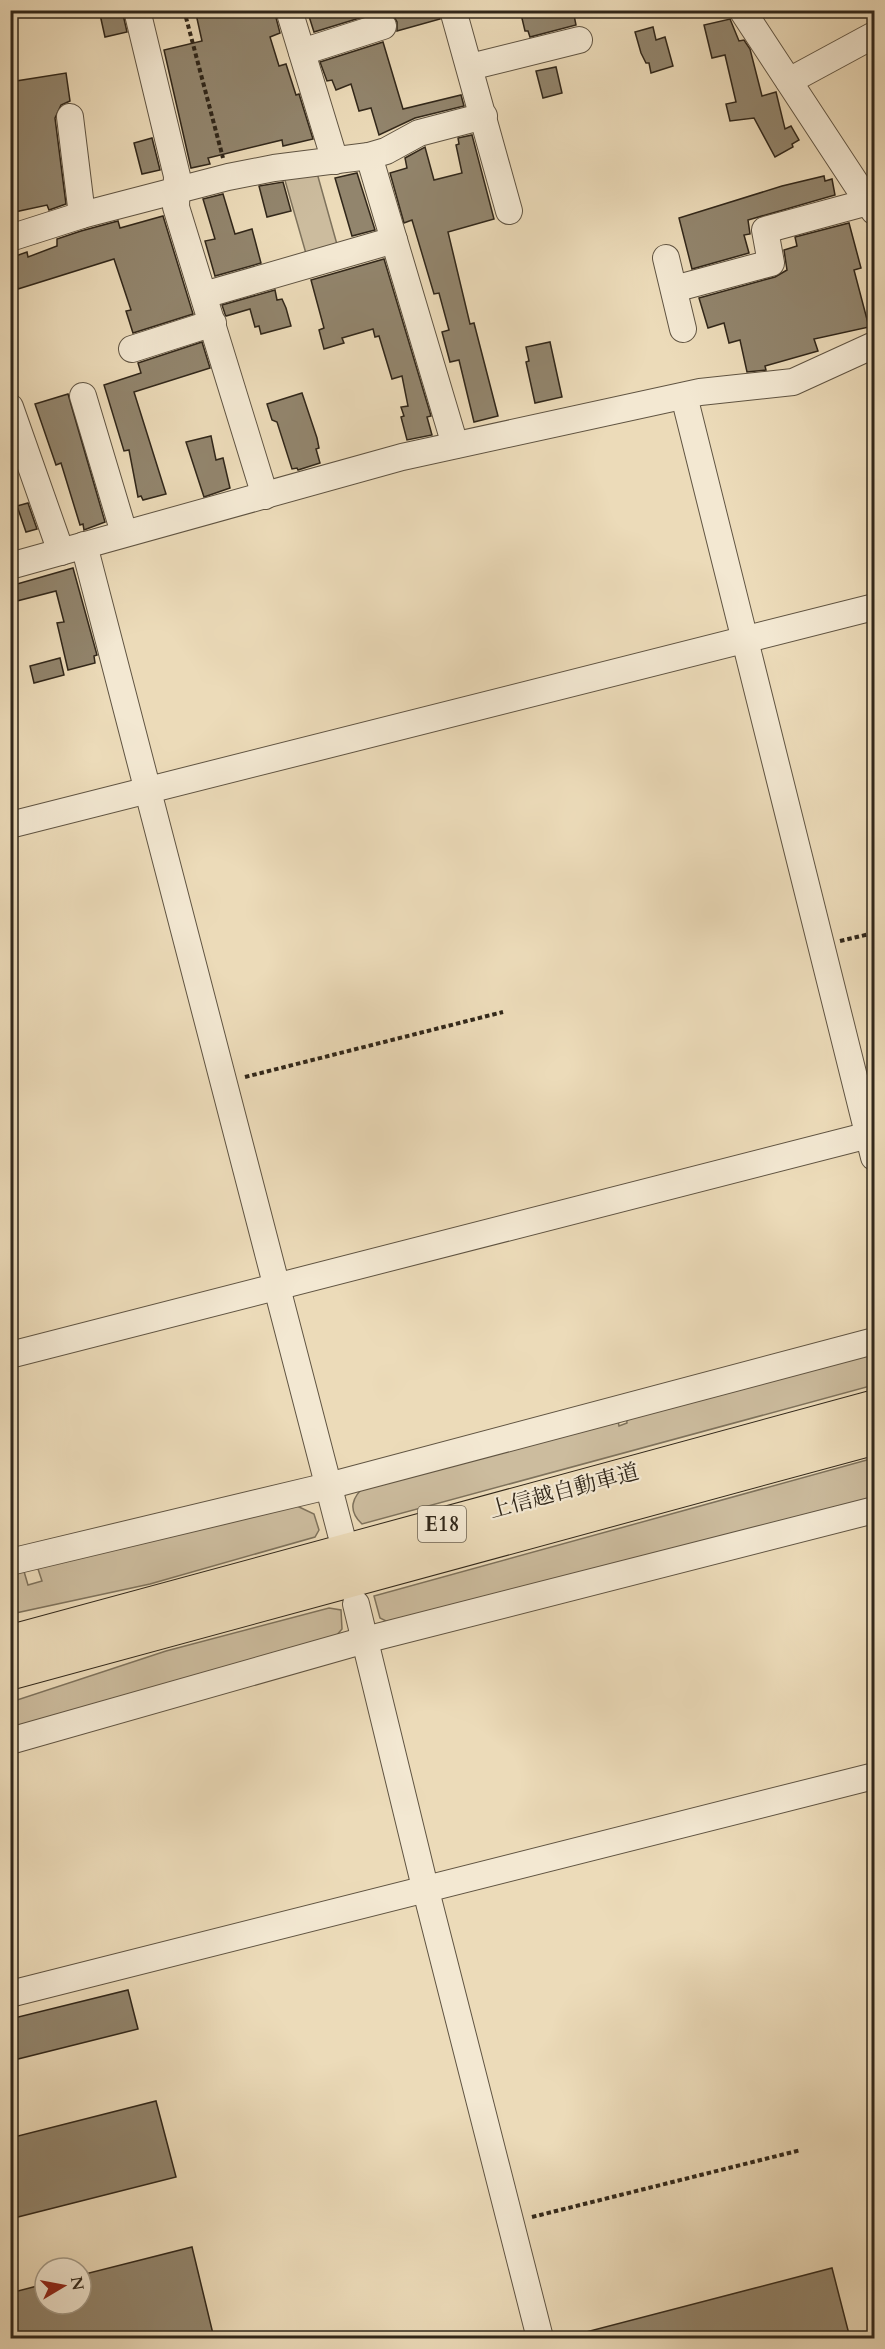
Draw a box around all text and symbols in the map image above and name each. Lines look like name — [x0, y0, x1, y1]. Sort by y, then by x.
street label: 上信越自動車道 — [486, 1457, 642, 1525]
road number: E18 — [418, 1506, 466, 1542]
north arrow — [33, 2256, 93, 2316]
text: N — [65, 2275, 89, 2292]

